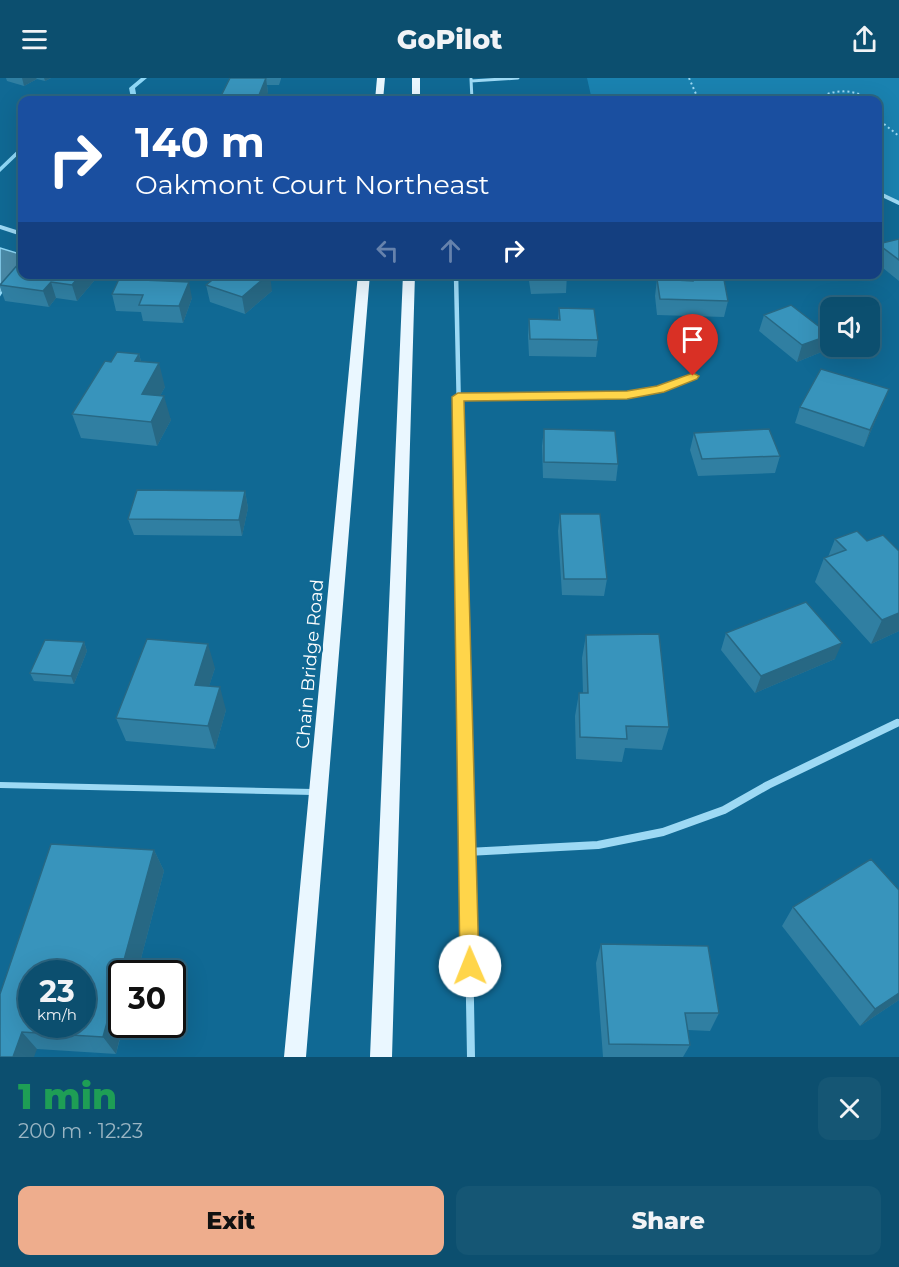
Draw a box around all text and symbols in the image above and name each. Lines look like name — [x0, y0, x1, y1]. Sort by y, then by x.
icon: menu — [18, 23, 51, 56]
text: GoPilot — [397, 23, 502, 56]
icon: share — [848, 23, 881, 56]
text: 140 m — [135, 116, 265, 168]
icon: right — [36, 120, 114, 198]
text: Oakmont Court Northeast — [135, 168, 490, 201]
icon: left — [371, 234, 404, 267]
icon: ahead — [434, 234, 467, 267]
icon: right — [497, 234, 530, 267]
map controls — [820, 297, 880, 357]
button: sound — [820, 297, 880, 357]
pin — [667, 314, 718, 376]
icon: arrive — [676, 323, 709, 356]
street label: Chain Bridge Road — [292, 578, 328, 750]
position arrow — [438, 934, 502, 998]
speed limit sign: 30 — [108, 960, 186, 1038]
text: 23 — [39, 973, 75, 1010]
text: km/h — [37, 1005, 77, 1024]
text: 1 min — [18, 1074, 117, 1118]
button: close — [818, 1077, 881, 1140]
text: 200 m · 12:23 — [18, 1119, 143, 1143]
button: Exit — [18, 1186, 444, 1255]
button: Share — [456, 1186, 881, 1255]

